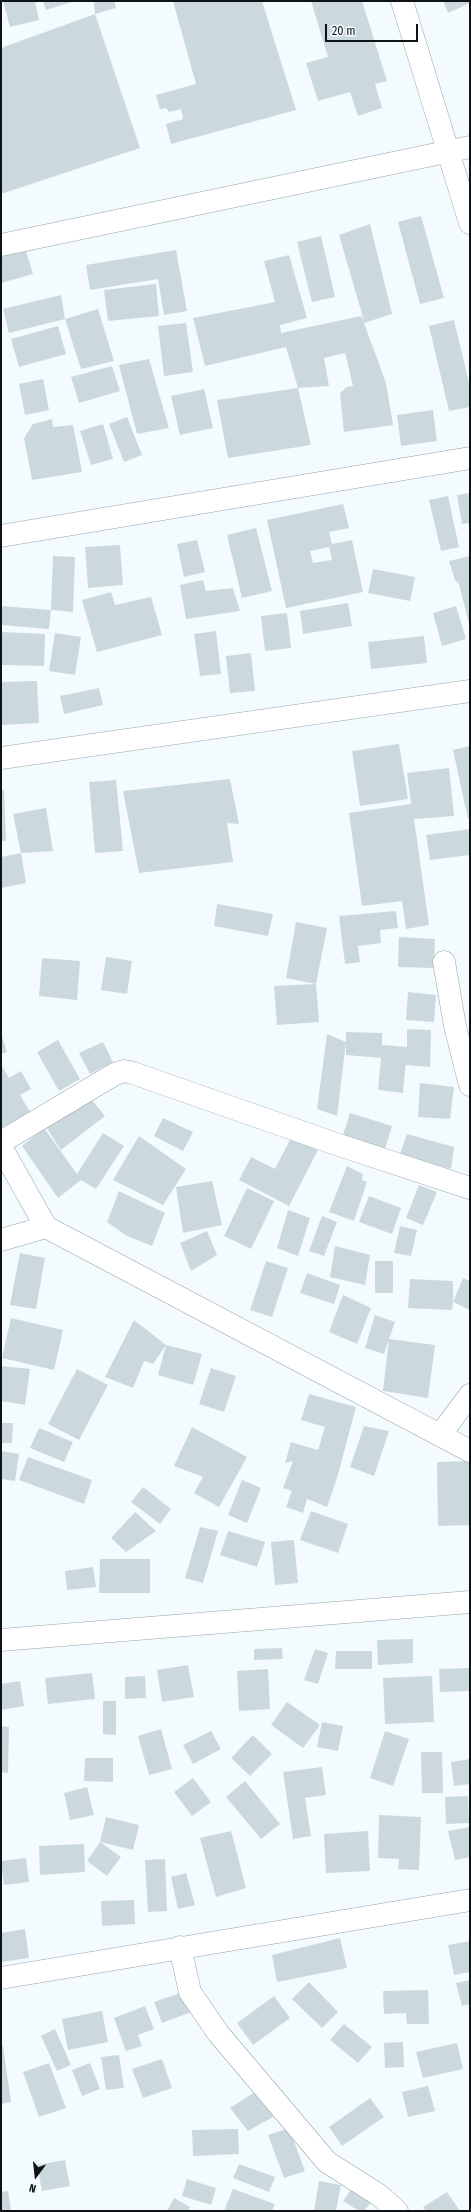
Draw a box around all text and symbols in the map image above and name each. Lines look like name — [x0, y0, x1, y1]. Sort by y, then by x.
scale bar — [327, 16, 420, 42]
text: 20 m — [332, 24, 356, 38]
north arrow — [16, 2156, 56, 2196]
text: N — [28, 2181, 38, 2195]

